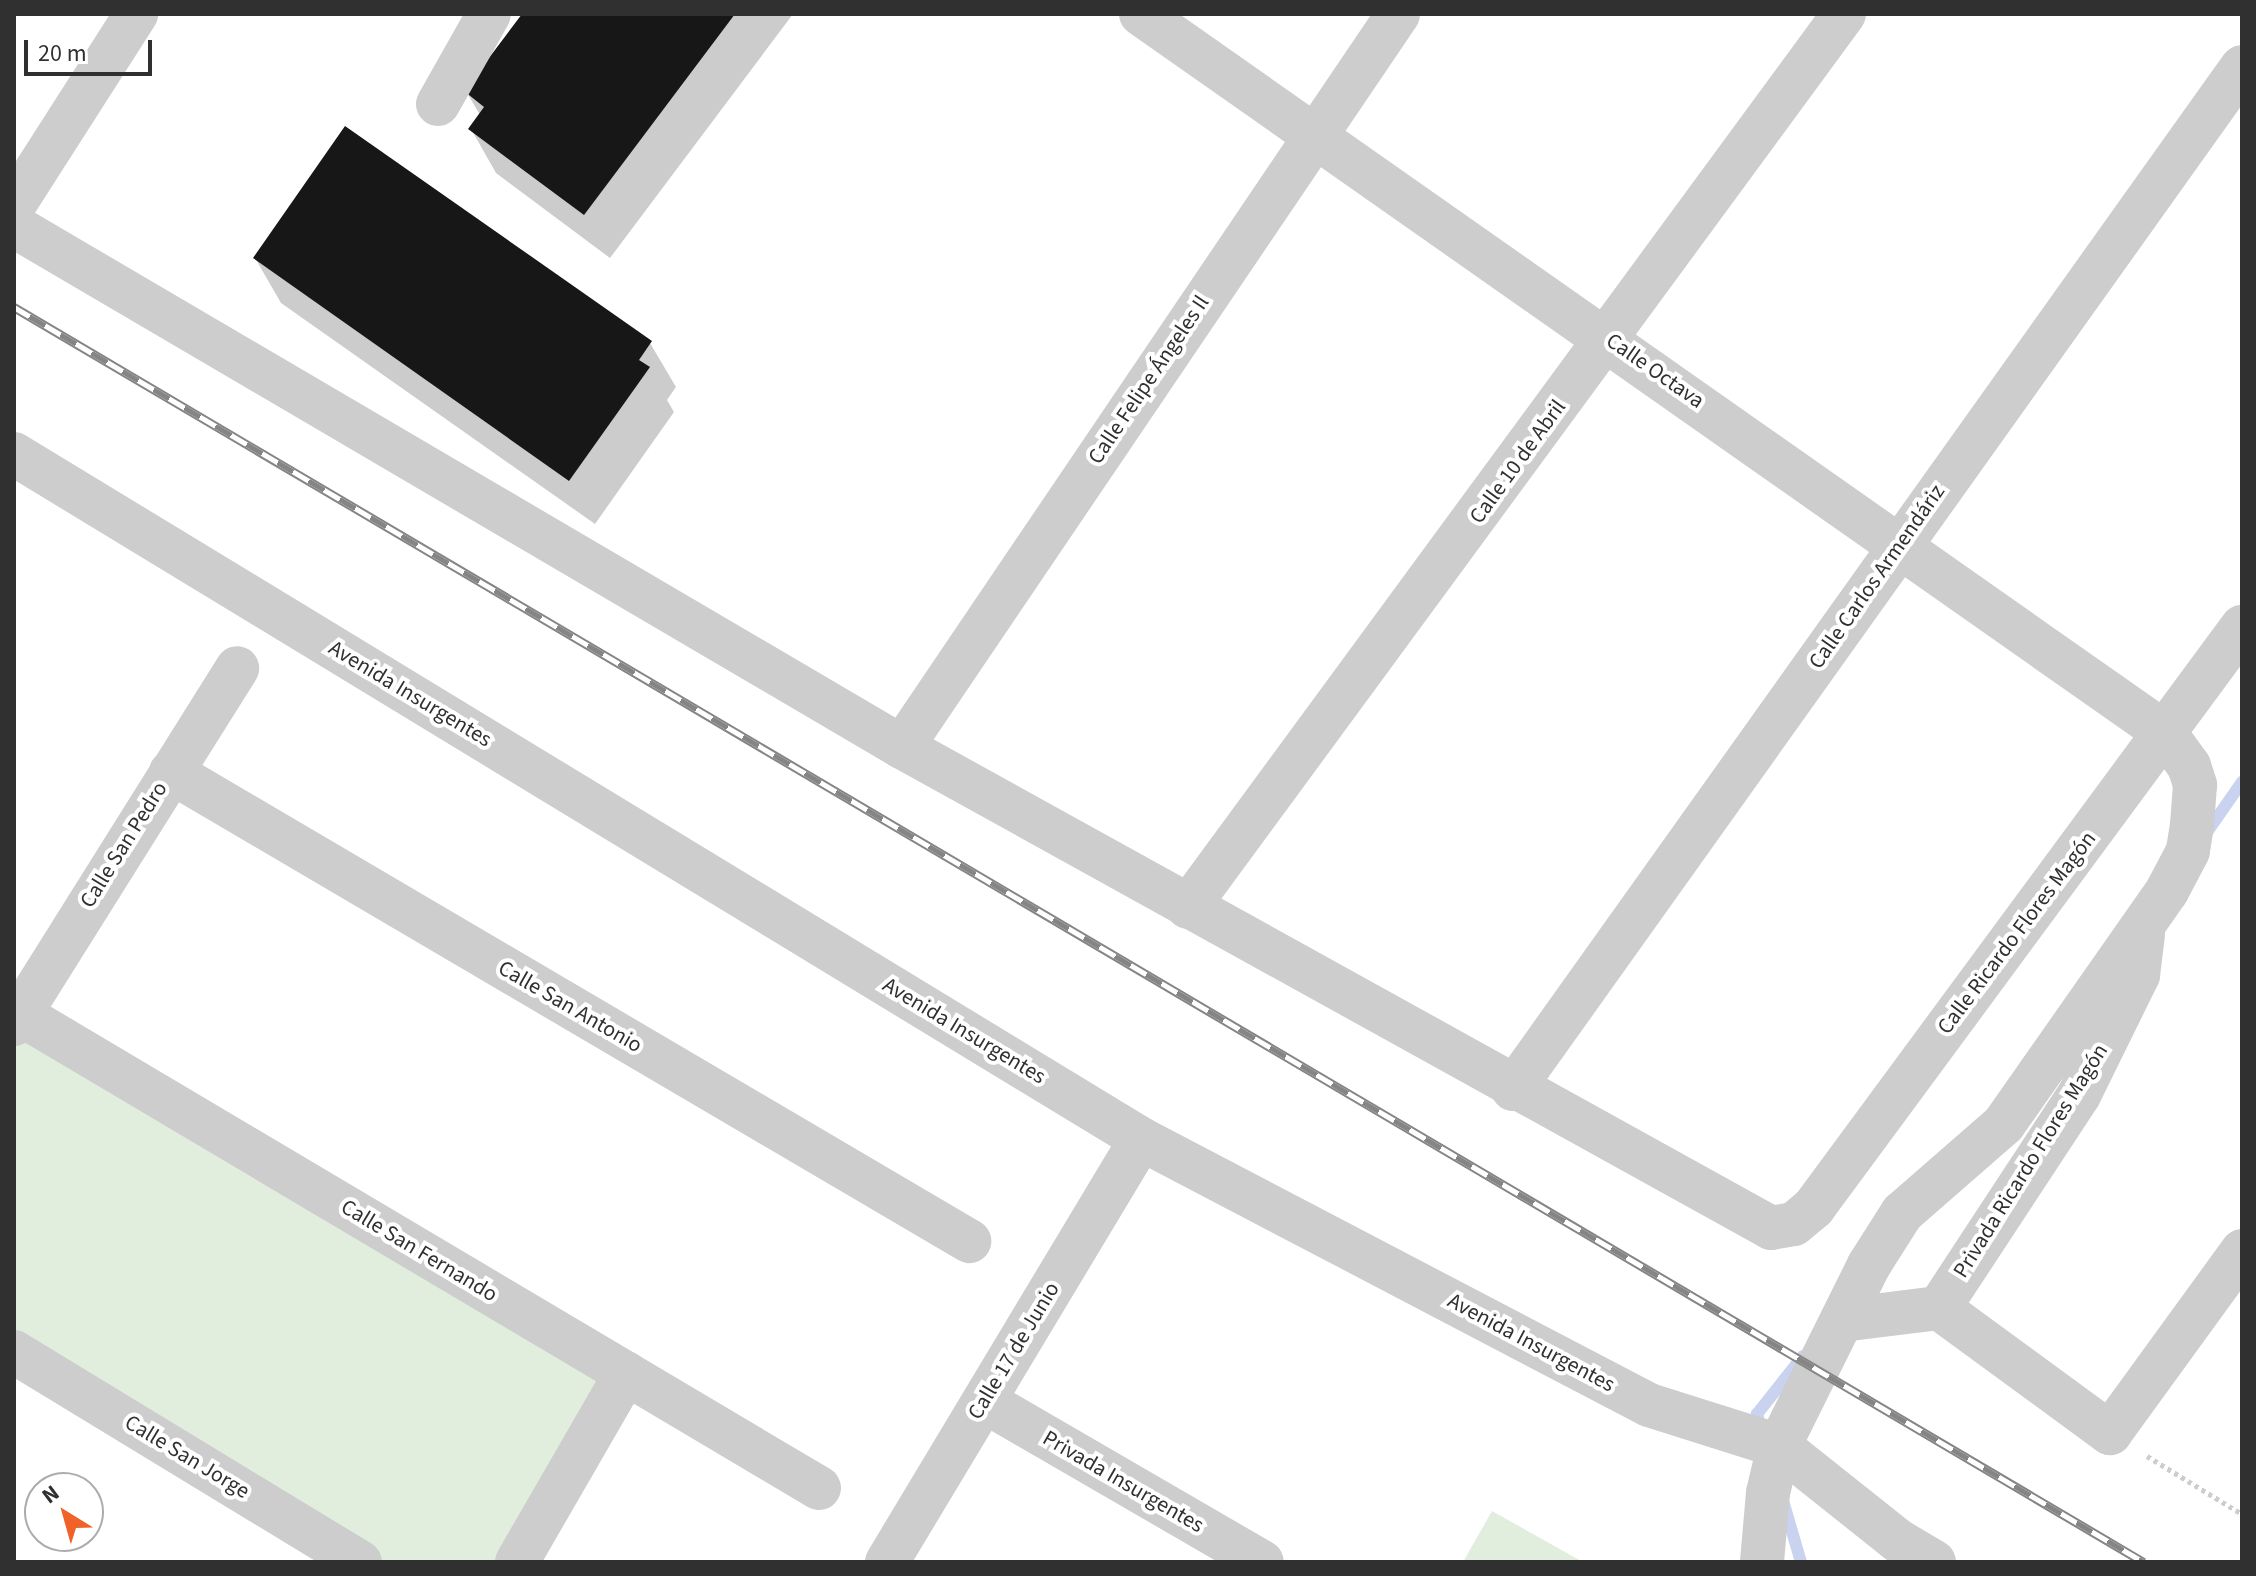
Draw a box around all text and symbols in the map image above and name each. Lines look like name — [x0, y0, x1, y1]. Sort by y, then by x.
scale bar — [28, 24, 156, 74]
text: 20 m — [38, 36, 87, 71]
street label: Calle Felipe Ángeles Il — [1083, 291, 1215, 469]
street label: Calle Octava — [1601, 328, 1709, 414]
street label: Calle 10 de Abril — [1464, 395, 1572, 529]
street label: Calle Carlos Armendáriz — [1803, 480, 1951, 674]
street label: Avenida Insurgentes — [324, 635, 496, 753]
street label: Calle San Pedro — [75, 777, 173, 913]
street label: Calle Ricardo Flores Magón — [1932, 826, 2102, 1040]
street label: Calle San Antonio — [493, 955, 647, 1059]
street label: Avenida Insurgentes — [878, 972, 1050, 1090]
street label: Privada Ricardo Flores Magón — [1948, 1039, 2114, 1283]
street label: Calle San Fernando — [336, 1194, 502, 1308]
street label: Calle 17 de Junio — [963, 1277, 1065, 1425]
street label: Avenida Insurgentes — [1443, 1288, 1619, 1398]
street label: Calle San Jorge — [120, 1409, 254, 1505]
street label: Privada Insurgentes — [1038, 1425, 1208, 1539]
north arrow — [24, 1472, 104, 1552]
text: N — [35, 1477, 66, 1512]

